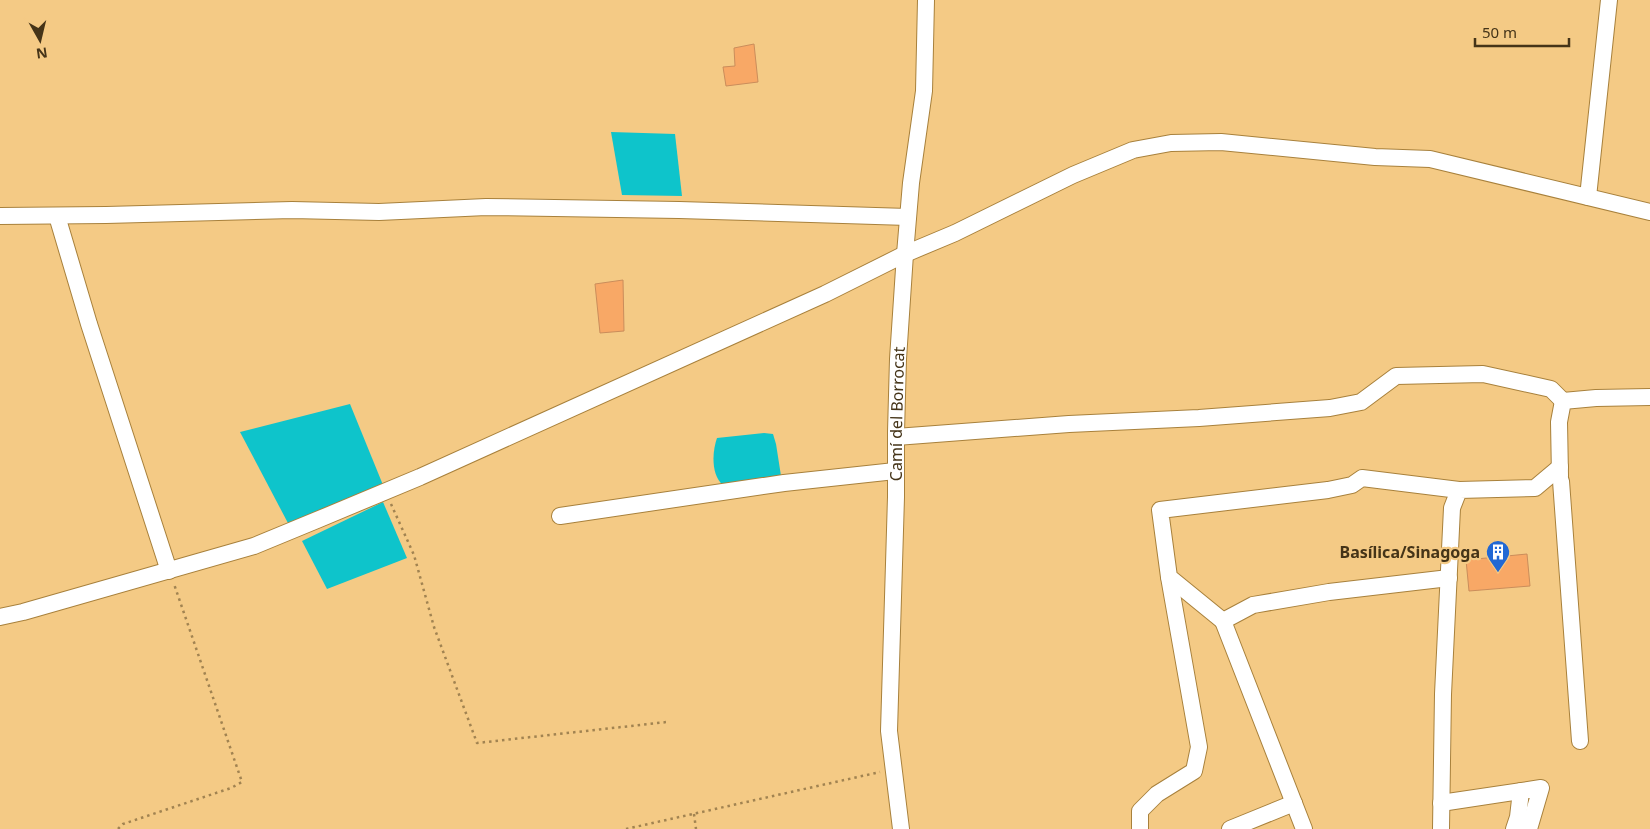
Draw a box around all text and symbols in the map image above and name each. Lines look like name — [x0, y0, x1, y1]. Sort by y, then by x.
north arrow — [15, 15, 65, 65]
scale bar — [1475, 15, 1569, 47]
text: 50 m — [1482, 22, 1517, 42]
text: N — [35, 43, 49, 64]
street label: Camí del Borrocat — [885, 346, 910, 481]
building icon: Basílica/Sinagoga — [1485, 539, 1511, 573]
place label: Basílica/Sinagoga — [1340, 541, 1480, 563]

